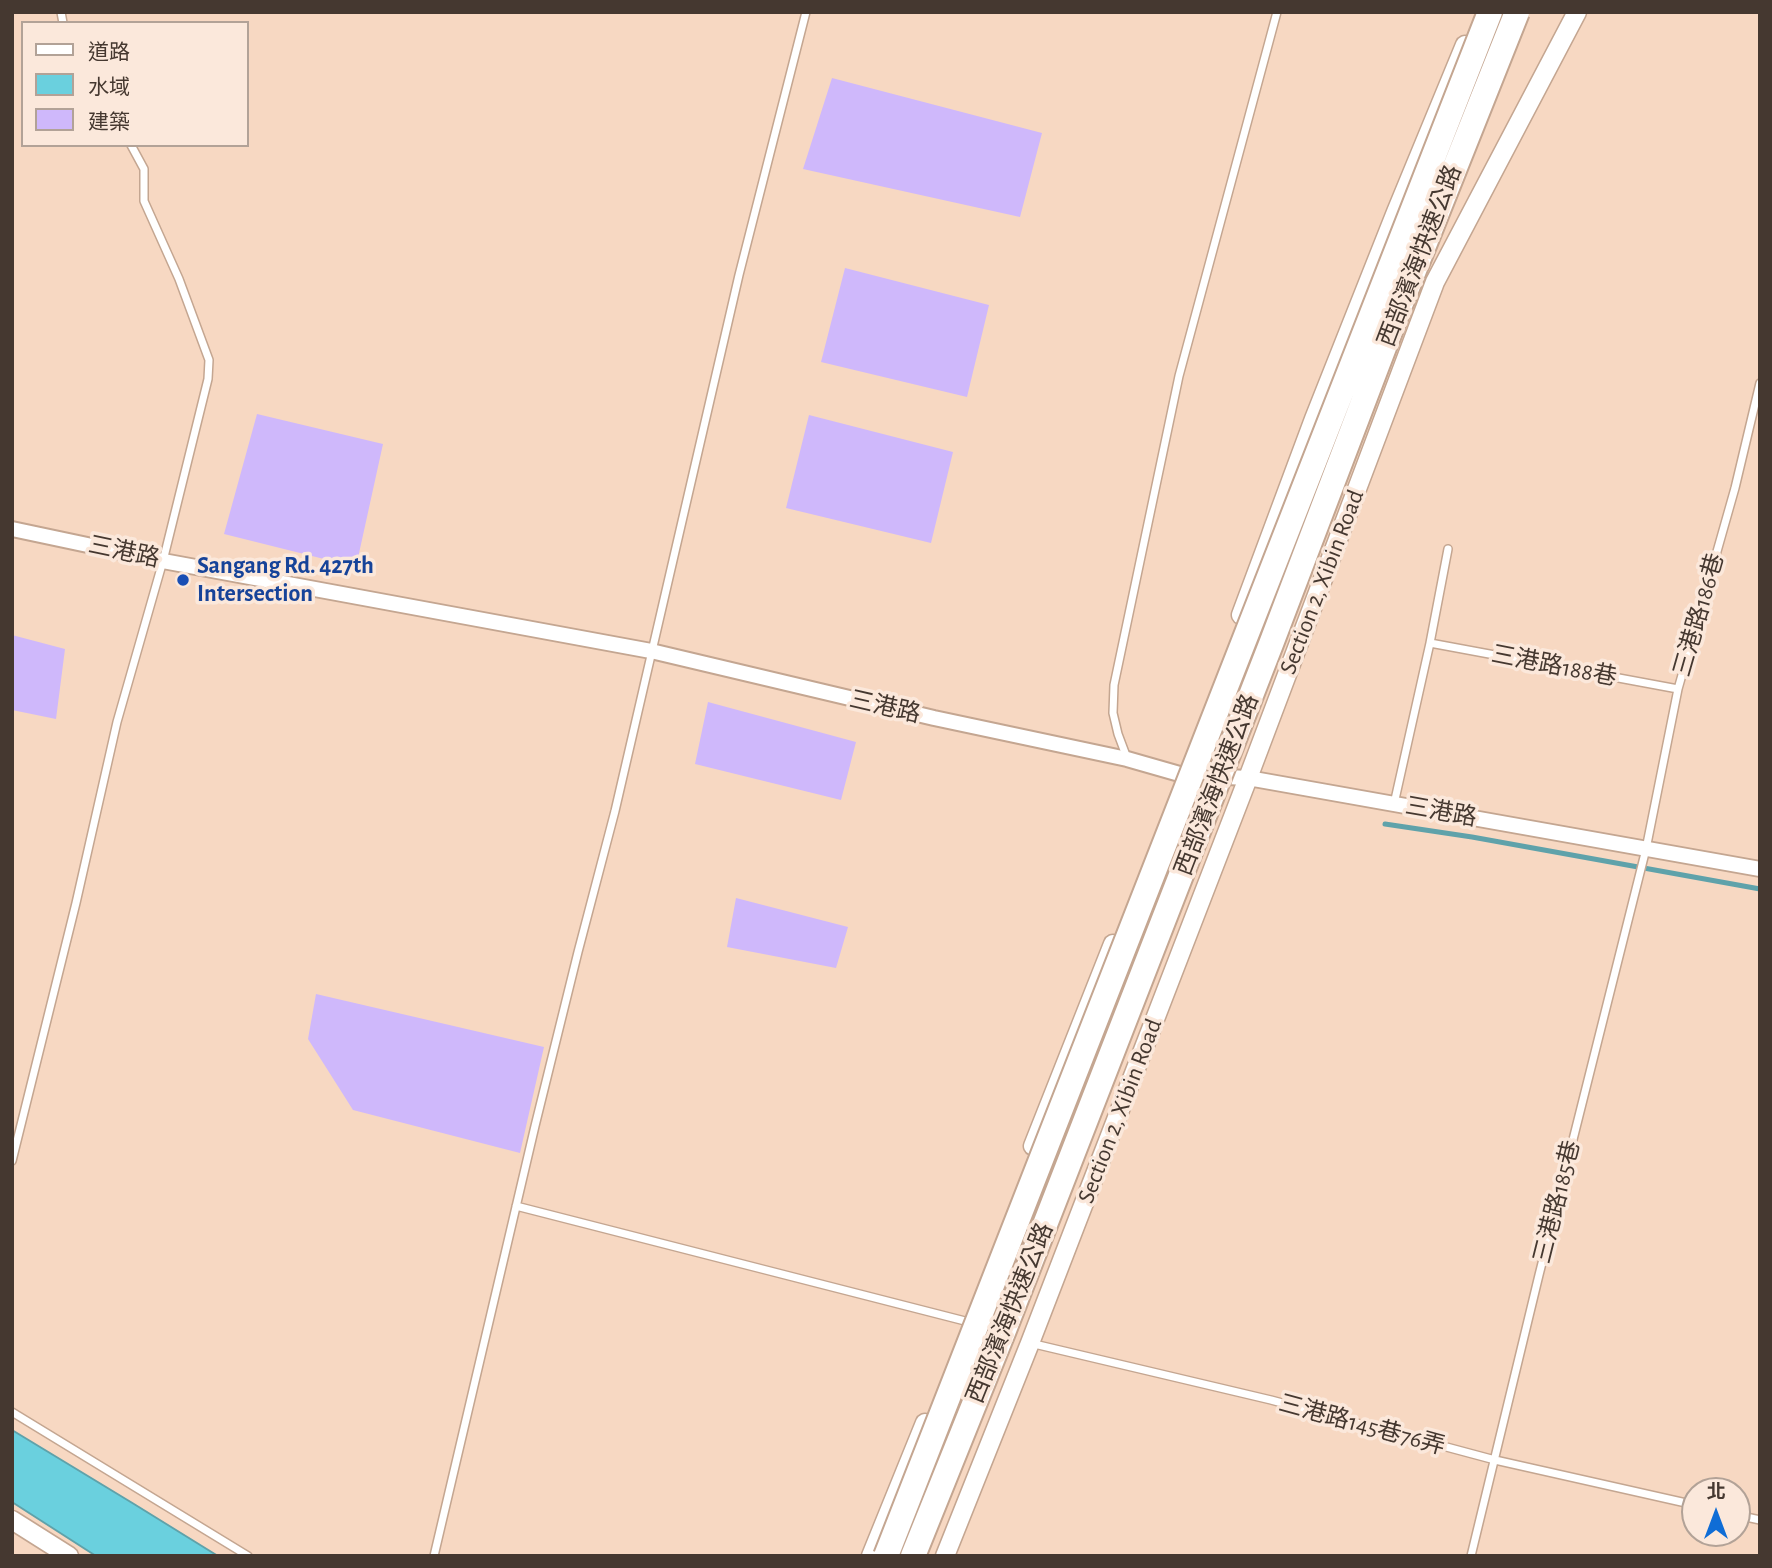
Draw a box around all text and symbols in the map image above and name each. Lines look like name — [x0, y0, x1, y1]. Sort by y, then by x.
legend — [21, 21, 248, 147]
text: 道路 — [88, 42, 130, 63]
text: 水域 — [88, 77, 130, 98]
text: 建築 — [88, 112, 130, 133]
street label: 西部濱海快速公路 — [1372, 161, 1468, 351]
street label: Section 2, Xibin Road — [1274, 486, 1370, 678]
street label: 三港路 — [86, 530, 162, 574]
street label: 三港路186巷 — [1668, 550, 1730, 680]
place label: Sangang Rd. 427th Intersection — [197, 552, 374, 608]
marker: Sangang Rd. 427th Intersection — [175, 572, 191, 588]
street label: 三港路188巷 — [1489, 640, 1619, 692]
street label: 三港路 — [847, 685, 923, 729]
street label: 西部濱海快速公路 — [1169, 690, 1265, 880]
street label: 三港路 — [1403, 792, 1479, 832]
street label: Section 2, Xibin Road — [1072, 1015, 1168, 1207]
street label: 三港路185巷 — [1528, 1138, 1586, 1266]
street label: 西部濱海快速公路 — [961, 1219, 1059, 1407]
street label: 三港路145巷76弄 — [1276, 1389, 1448, 1461]
north arrow — [1681, 1477, 1751, 1547]
text: 北 — [1706, 1483, 1726, 1502]

